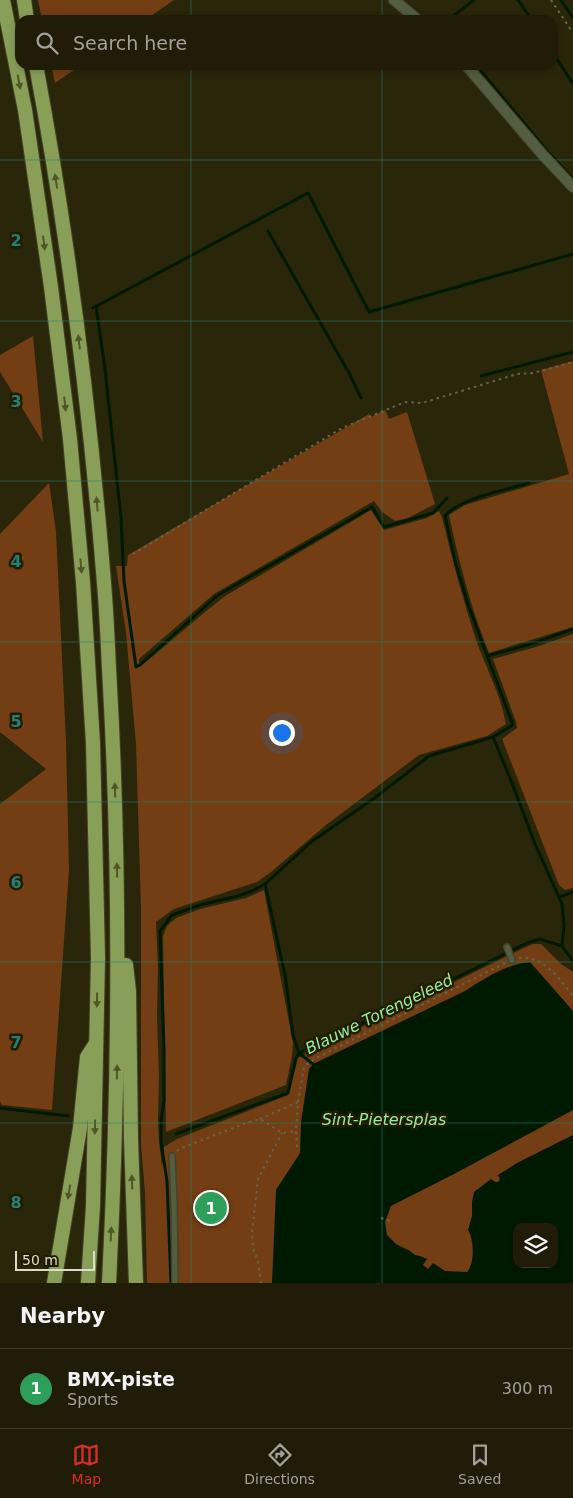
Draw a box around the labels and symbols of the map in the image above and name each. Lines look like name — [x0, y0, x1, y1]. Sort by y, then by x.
one-way arrow — [16, 75, 24, 91]
one-way arrow — [51, 173, 59, 189]
text: 2 — [10, 231, 22, 250]
one-way arrow — [41, 235, 49, 251]
one-way arrow — [75, 334, 83, 350]
text: 3 — [10, 392, 22, 411]
one-way arrow — [61, 396, 69, 412]
one-way arrow — [93, 495, 101, 511]
text: 4 — [10, 552, 22, 571]
one-way arrow — [77, 558, 85, 574]
text: 5 — [10, 712, 22, 731]
your location — [269, 720, 295, 746]
one-way arrow — [110, 781, 118, 797]
one-way arrow — [113, 862, 121, 878]
text: 6 — [10, 873, 22, 892]
water label: Blauwe Torengeleed — [302, 970, 457, 1058]
one-way arrow — [93, 992, 101, 1008]
text: 7 — [10, 1033, 22, 1052]
one-way arrow — [113, 1064, 121, 1080]
water label: Sint-Pietersplas — [322, 1110, 446, 1129]
one-way arrow — [91, 1119, 99, 1135]
one-way arrow — [128, 1174, 136, 1190]
one-way arrow — [65, 1184, 73, 1200]
pin: 1 — [195, 1189, 227, 1227]
text: 8 — [10, 1193, 22, 1212]
one-way arrow — [108, 1226, 116, 1242]
scale bar — [15, 1248, 95, 1271]

